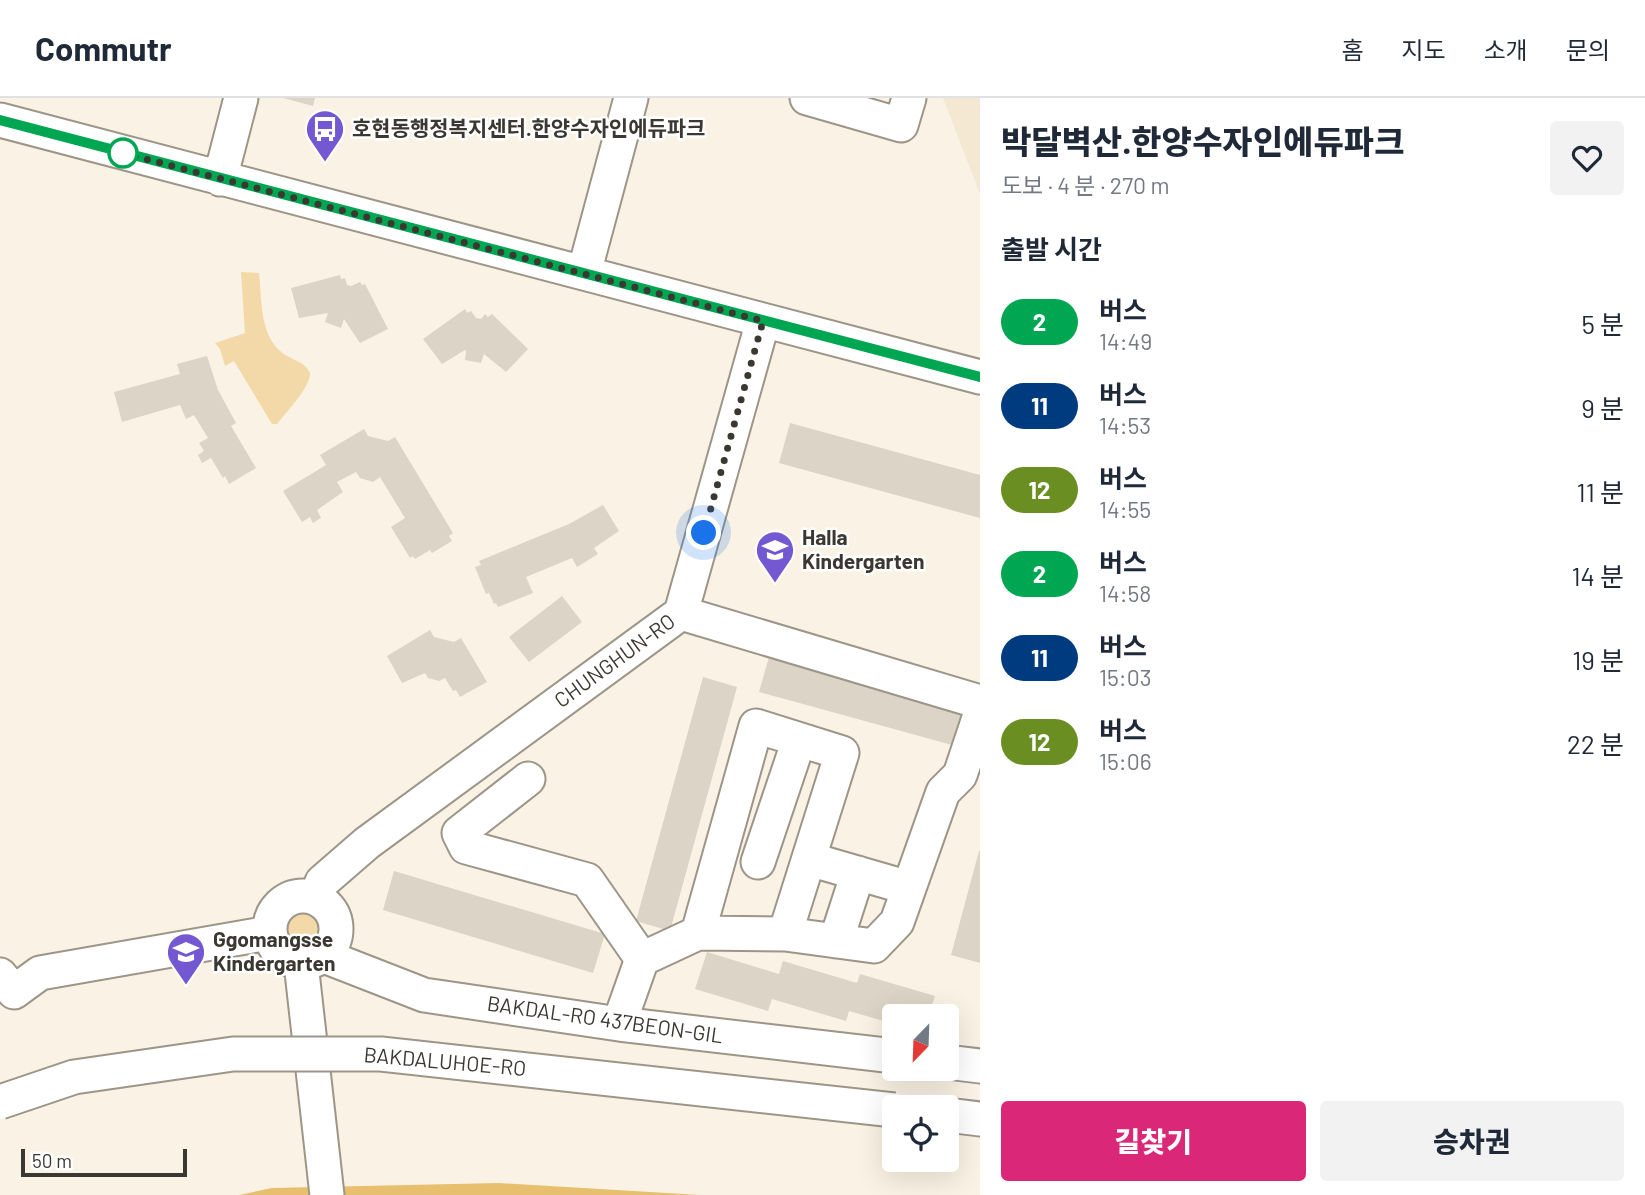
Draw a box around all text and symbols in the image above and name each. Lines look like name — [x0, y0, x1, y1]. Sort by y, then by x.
text: Commutr — [35, 28, 172, 68]
text: 홈 — [1341, 35, 1363, 64]
text: 지도 — [1401, 35, 1446, 64]
text: 소개 — [1484, 35, 1528, 64]
text: 문의 — [1566, 35, 1610, 64]
bus stop icon: 호현동행정복지센터.한양수자인에듀파크 — [304, 108, 346, 163]
place label: 호현동행정복지센터.한양수자인에듀파크 — [352, 115, 705, 140]
text: 박달벽산.한양수자인에듀파크 — [1001, 121, 1405, 161]
button: heart — [1550, 121, 1624, 195]
unlabelled marker — [108, 138, 138, 168]
text: 도보 · 4 분 · 270 m — [1001, 171, 1170, 199]
text: 출발 시간 — [1001, 233, 1102, 264]
text: 버스 — [1099, 294, 1147, 325]
text: 2 — [1033, 307, 1046, 336]
text: 5 분 — [1582, 308, 1624, 339]
text: 14:49 — [1099, 327, 1152, 355]
text: 버스 — [1099, 378, 1147, 409]
text: 11 — [1031, 391, 1048, 420]
text: 9 분 — [1581, 392, 1624, 423]
text: 14:53 — [1099, 411, 1151, 439]
text: 버스 — [1099, 462, 1147, 493]
text: 12 — [1029, 475, 1050, 504]
text: 11 분 — [1577, 476, 1624, 507]
text: 14:55 — [1099, 495, 1151, 523]
your location — [686, 515, 721, 550]
place label: Halla Kindergarten — [802, 524, 925, 573]
school or university icon: Halla Kindergarten — [754, 529, 796, 584]
text: 버스 — [1099, 546, 1147, 577]
text: 2 — [1033, 559, 1046, 588]
text: 14 분 — [1571, 560, 1624, 591]
text: 14:58 — [1099, 579, 1151, 607]
street label: CHUNGHUN-RO — [549, 608, 679, 712]
text: 버스 — [1099, 630, 1147, 661]
text: 11 — [1031, 643, 1048, 672]
text: 19 분 — [1572, 644, 1624, 675]
text: 15:03 — [1099, 663, 1152, 691]
text: 버스 — [1099, 714, 1147, 745]
text: 12 — [1029, 727, 1050, 756]
text: 22 분 — [1567, 728, 1624, 759]
text: 15:06 — [1099, 747, 1152, 775]
place label: Ggomangsse Kindergarten — [213, 926, 336, 975]
school or university icon: Ggomangsse Kindergarten — [165, 931, 207, 986]
street label: BAKDAL-RO 437BEON-GIL — [486, 990, 725, 1047]
north arrow — [882, 1004, 959, 1082]
map controls — [882, 1004, 959, 1172]
street label: BAKDALUHOE-RO — [363, 1041, 527, 1080]
button: locate — [882, 1095, 959, 1172]
button: 길찾기 — [1001, 1101, 1306, 1181]
button: 승차권 — [1320, 1101, 1624, 1181]
scale bar — [21, 1146, 187, 1178]
text: 50 m — [32, 1149, 72, 1172]

